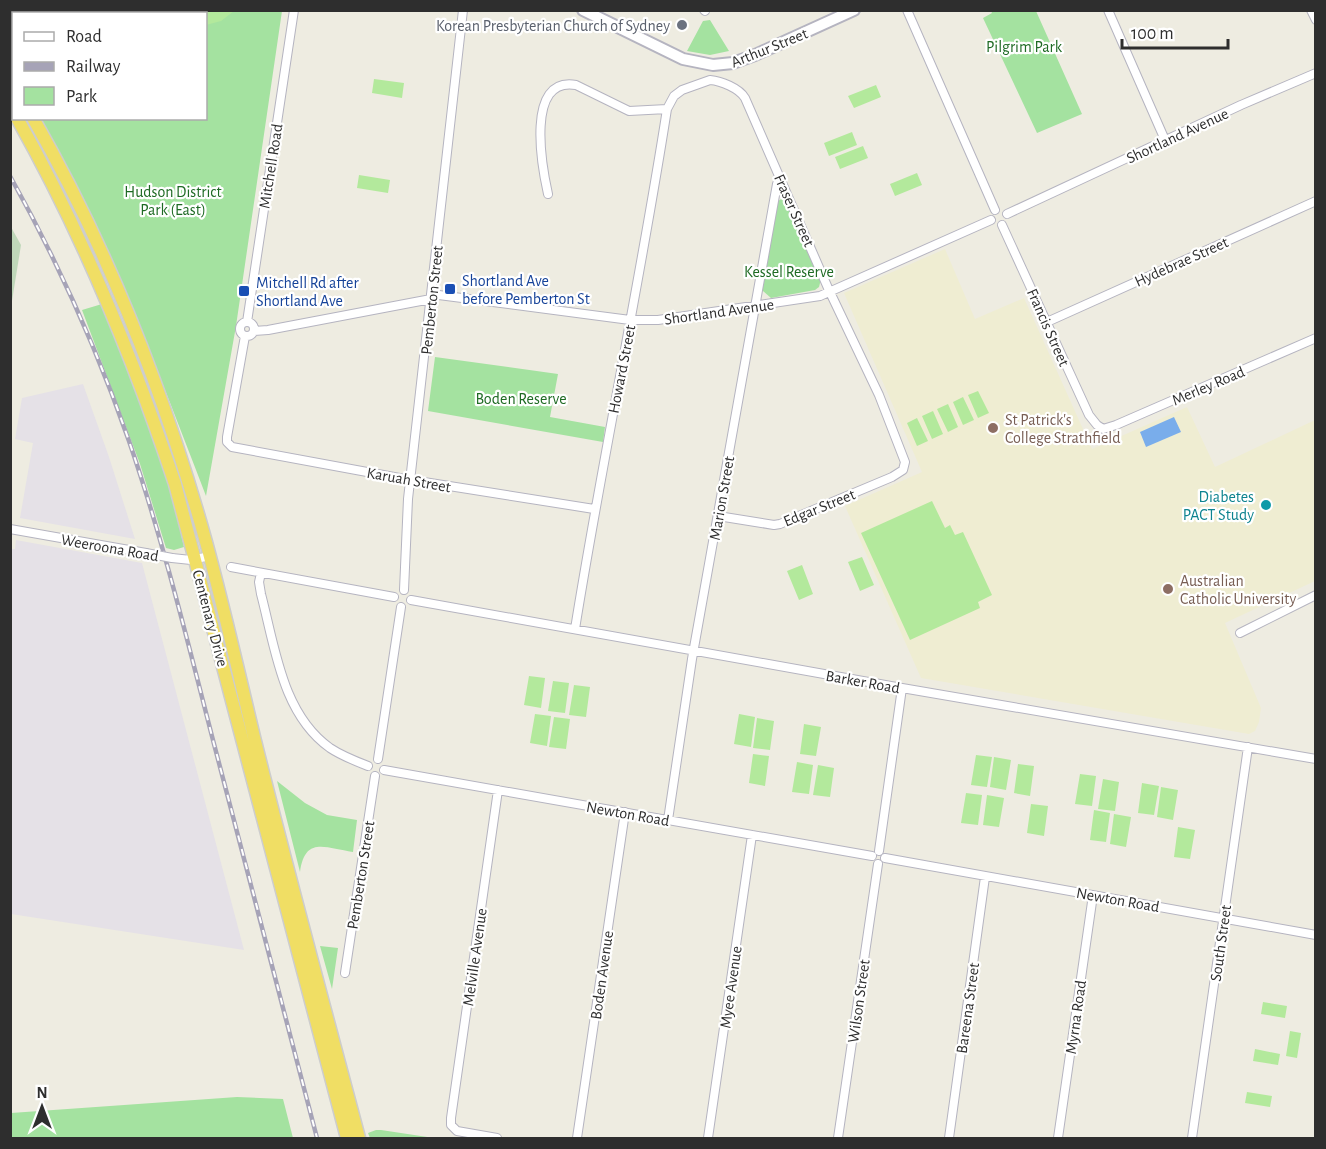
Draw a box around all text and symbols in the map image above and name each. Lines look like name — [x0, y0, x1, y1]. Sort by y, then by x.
legend — [12, 12, 207, 120]
scale bar — [1122, 12, 1228, 50]
place label: Korean Presbyterian Church of Sydney — [436, 18, 670, 35]
marker: Korean Presbyterian Church of Sydney — [675, 18, 689, 32]
street label: Arthur Street — [729, 25, 810, 71]
text: 100 m — [1131, 25, 1174, 43]
text: Road — [66, 28, 102, 46]
park label: Pilgrim Park — [986, 39, 1063, 55]
text: Railway — [66, 58, 121, 76]
text: Park — [66, 88, 98, 106]
street label: Shortland Avenue — [1124, 105, 1231, 167]
street label: Mitchell Road — [256, 123, 286, 210]
street label: Fraser Street — [771, 172, 817, 249]
park label: Hudson District Park (East) — [124, 184, 222, 218]
street label: Hydebrae Street — [1132, 234, 1231, 291]
street label: Pemberton Street — [418, 245, 446, 356]
park label: Kessel Reserve — [744, 264, 834, 280]
place label: Shortland Ave before Pemberton St — [462, 273, 590, 307]
place label: Mitchell Rd after Shortland Ave — [256, 275, 359, 309]
marker: Shortland Ave before Pemberton St — [443, 282, 457, 296]
marker: Mitchell Rd after Shortland Ave — [237, 284, 251, 298]
street label: Francis Street — [1024, 286, 1072, 369]
street label: Shortland Avenue — [663, 296, 775, 328]
street label: Howard Street — [606, 324, 638, 415]
street label: Merley Road — [1170, 363, 1248, 409]
park label: Boden Reserve — [475, 391, 567, 407]
place label: St Patrick's College Strathfield — [1005, 412, 1121, 446]
marker: St Patrick's College Strathfield — [986, 421, 1000, 435]
street label: Marion Street — [707, 455, 737, 541]
street label: Karuah Street — [365, 465, 452, 495]
street label: Edgar Street — [781, 486, 858, 530]
place label: Diabetes PACT Study — [1183, 489, 1254, 524]
marker: Diabetes PACT Study — [1259, 498, 1273, 512]
street label: Weeroona Road — [60, 531, 160, 564]
street label: Centenary Drive — [188, 568, 231, 669]
place label: Australian Catholic University — [1180, 573, 1296, 608]
marker: Australian Catholic University — [1161, 582, 1175, 596]
street label: Barker Road — [824, 668, 901, 696]
street label: Newton Road — [585, 799, 671, 829]
street label: Pemberton Street — [345, 820, 377, 931]
street label: Newton Road — [1075, 885, 1161, 915]
street label: South Street — [1208, 904, 1234, 982]
street label: Melville Avenue — [460, 907, 490, 1007]
street label: Boden Avenue — [588, 930, 616, 1021]
street label: Myee Avenue — [717, 945, 746, 1029]
street label: Wilson Street — [845, 958, 873, 1044]
street label: Bareena Street — [954, 962, 982, 1055]
street label: Myrna Road — [1063, 979, 1090, 1055]
north arrow — [12, 1077, 72, 1137]
text: N — [36, 1085, 48, 1101]

